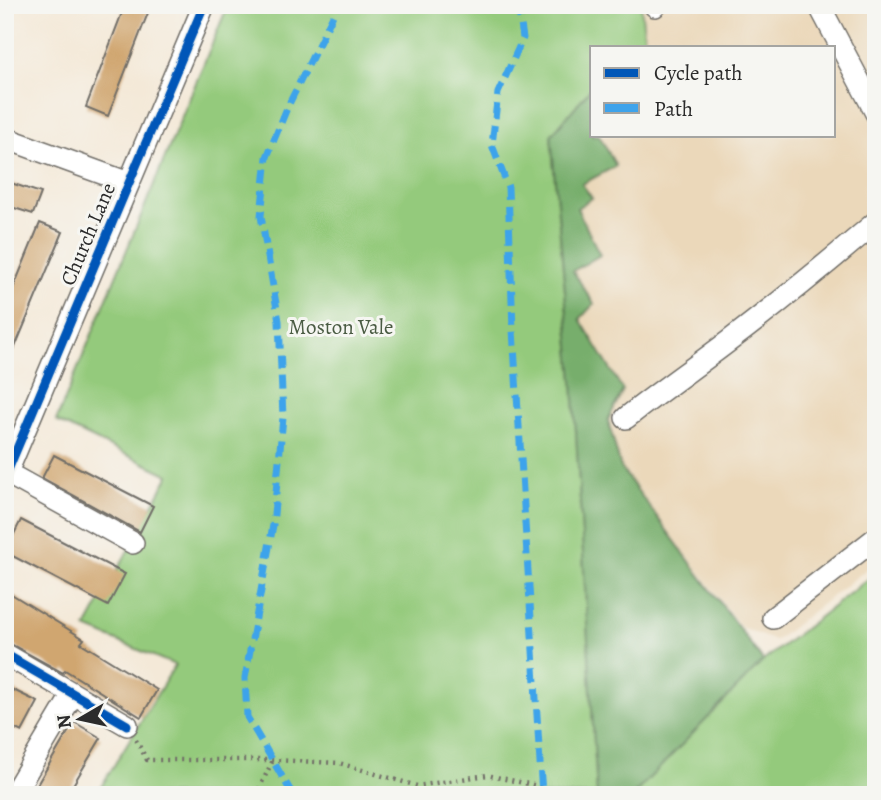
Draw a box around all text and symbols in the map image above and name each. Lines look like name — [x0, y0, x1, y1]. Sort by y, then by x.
legend — [590, 46, 836, 136]
text: Cycle path — [654, 59, 743, 87]
text: Path — [654, 95, 693, 123]
street label: Church Lane — [54, 178, 122, 290]
park label: Moston Vale — [289, 313, 393, 341]
north arrow — [46, 684, 116, 754]
text: N — [50, 712, 78, 730]

